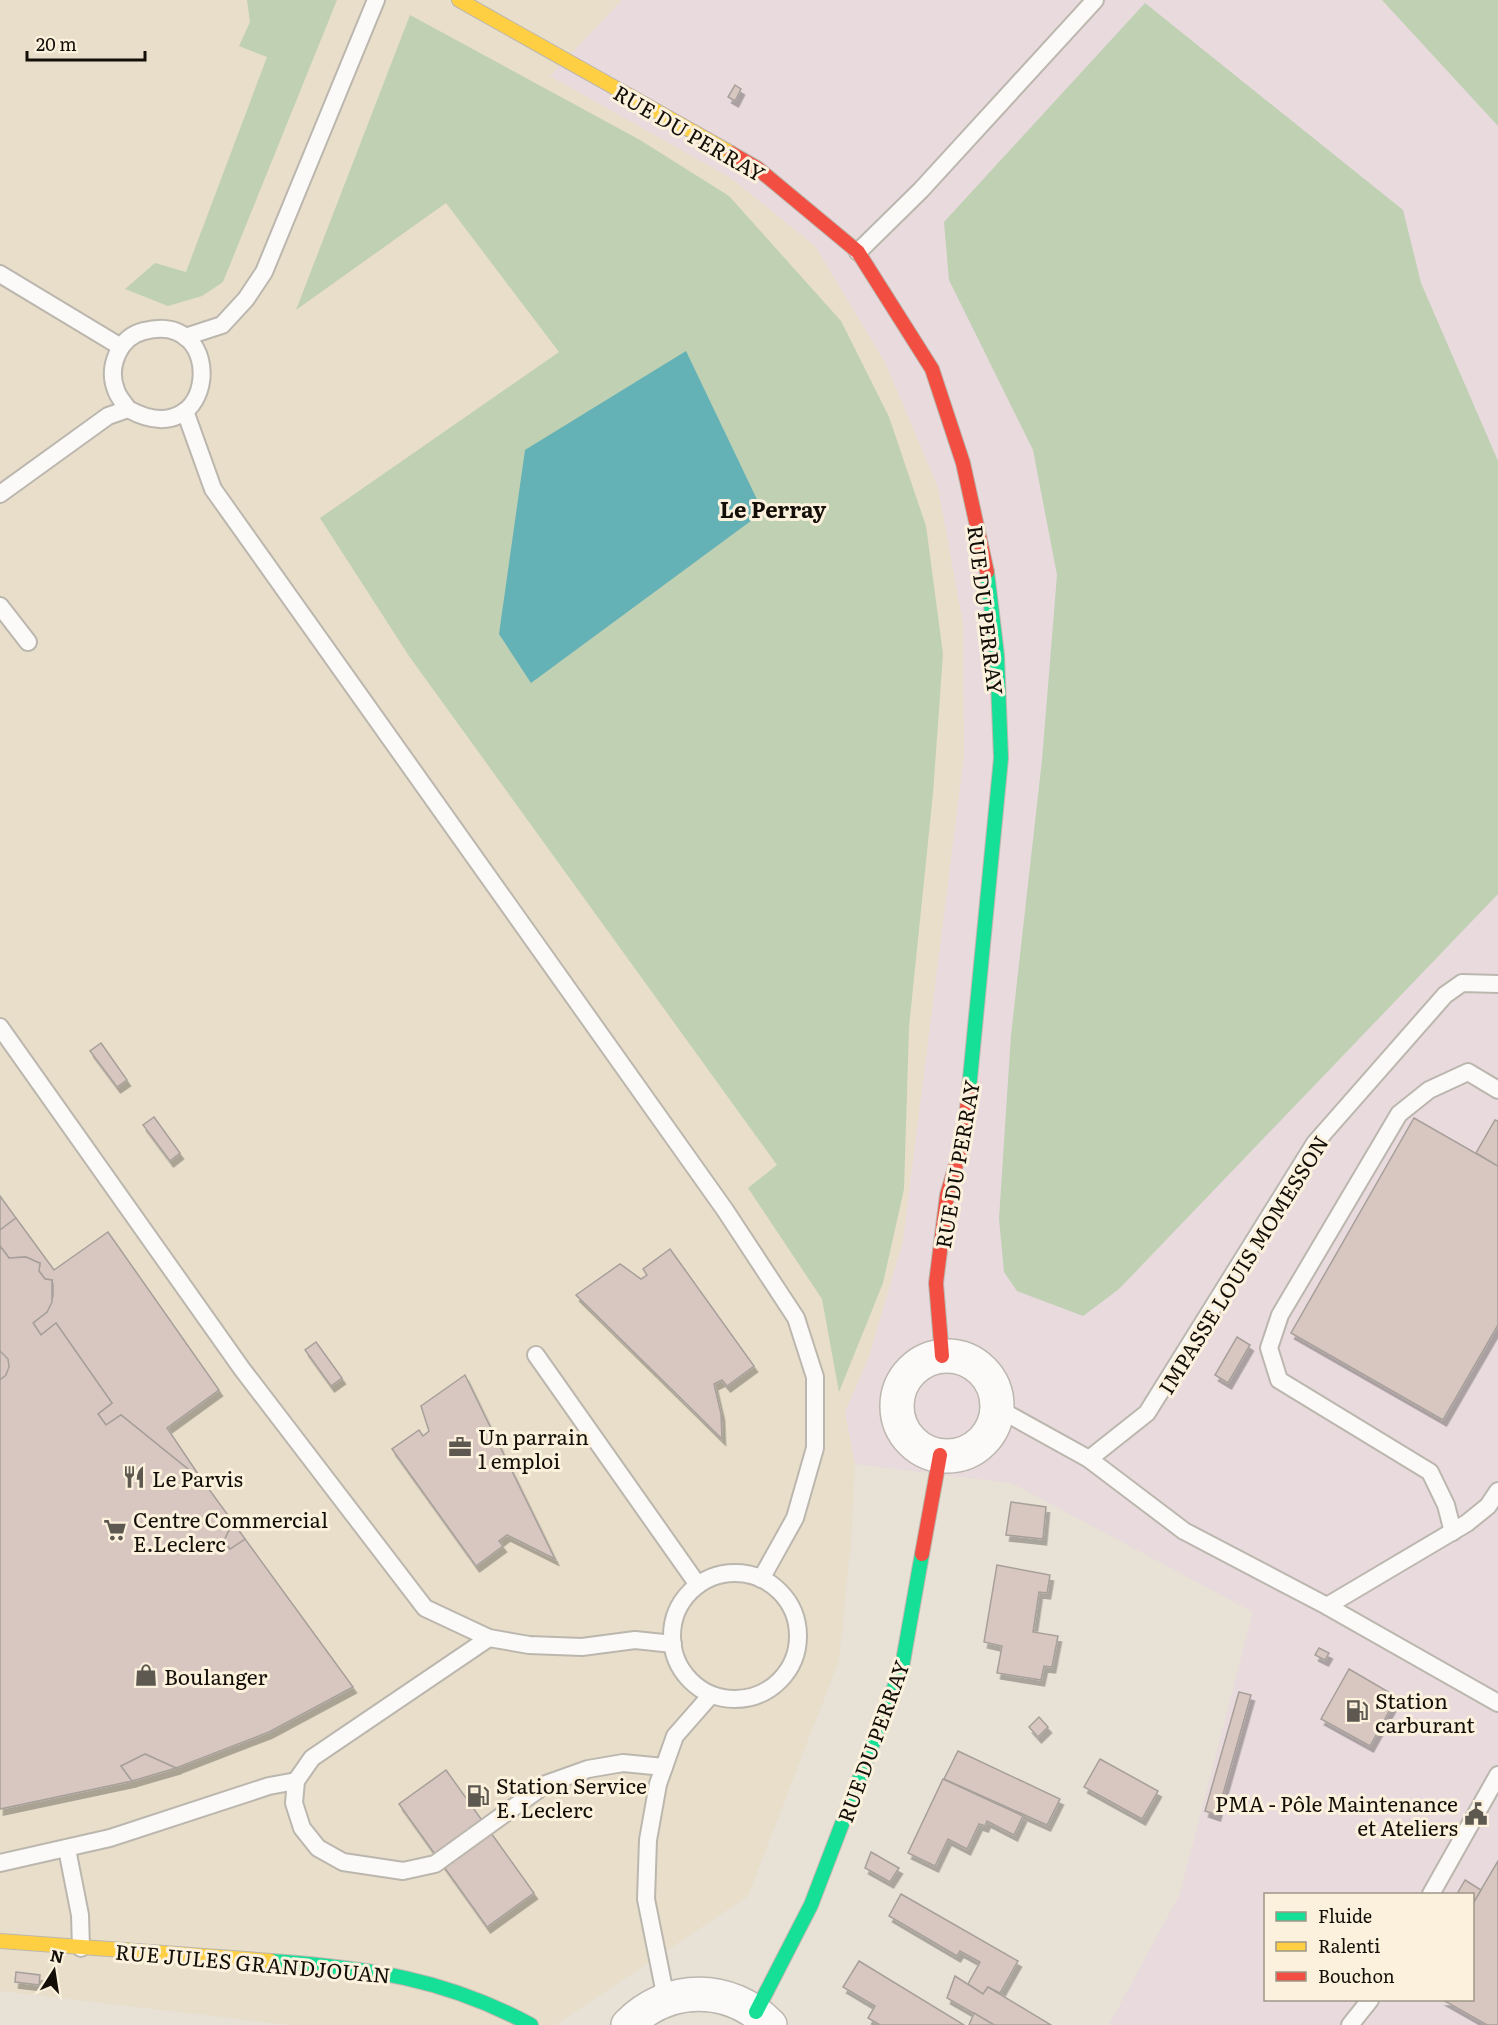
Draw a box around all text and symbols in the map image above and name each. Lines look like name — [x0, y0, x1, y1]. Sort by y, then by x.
scale bar — [27, 24, 146, 62]
text: 20 m — [36, 30, 77, 57]
street label: RUE DU PERRAY — [608, 76, 772, 188]
district label: Le Perray — [720, 492, 827, 525]
street label: RUE DU PERRAY — [961, 524, 1013, 696]
street label: RUE DU PERRAY — [926, 1077, 986, 1251]
street label: IMPASSE LOUIS MOMESSON — [1149, 1129, 1335, 1399]
place label: Un parrain 1 emploi — [478, 1420, 589, 1475]
office icon: Un parrain 1 emploi — [447, 1434, 473, 1460]
place label: Le Parvis — [152, 1462, 243, 1493]
restaurant icon: Le Parvis — [121, 1464, 147, 1490]
place label: Centre Commercial E.Leclerc — [133, 1503, 328, 1558]
supermarket icon: Centre Commercial E.Leclerc — [102, 1517, 128, 1543]
street label: RUE DU PERRAY — [828, 1656, 916, 1826]
place label: Boulanger — [164, 1660, 267, 1691]
shop icon: Boulanger — [133, 1662, 159, 1688]
place label: Station carburant — [1375, 1684, 1475, 1739]
fuel station icon: Station carburant — [1344, 1698, 1370, 1724]
place label: Station Service E. Leclerc — [496, 1769, 647, 1824]
fuel station icon: Station Service E. Leclerc — [465, 1783, 491, 1809]
place label: PMA - Pôle Maintenance et Ateliers — [1215, 1787, 1458, 1842]
public building icon: PMA - Pôle Maintenance et Ateliers — [1463, 1801, 1489, 1827]
legend — [1264, 1893, 1474, 2001]
text: Fluide — [1318, 1902, 1372, 1929]
text: Ralenti — [1318, 1932, 1380, 1959]
street label: RUE JULES GRANDJOUAN — [114, 1935, 392, 1989]
north arrow — [24, 1941, 84, 2001]
text: N — [48, 1942, 66, 1968]
text: Bouchon — [1318, 1962, 1395, 1989]

